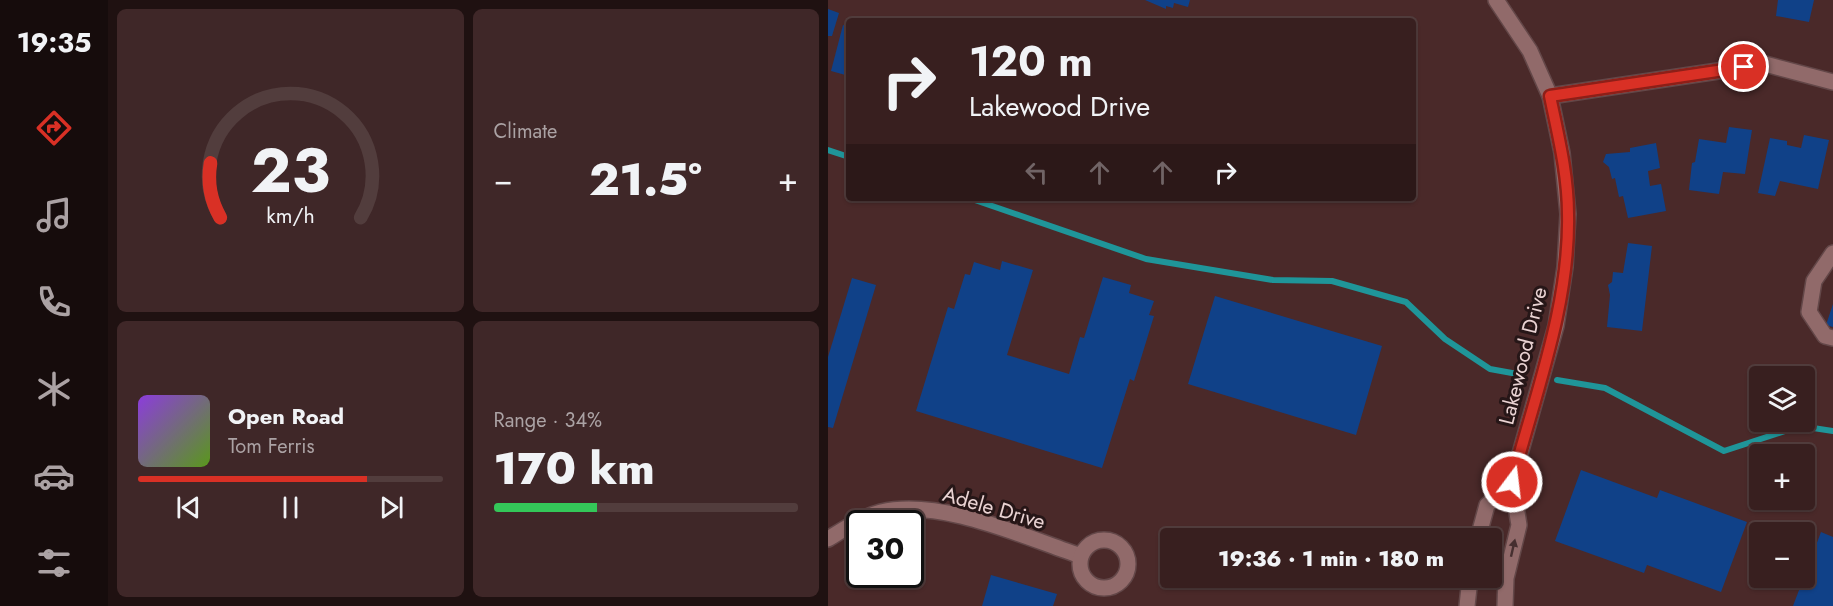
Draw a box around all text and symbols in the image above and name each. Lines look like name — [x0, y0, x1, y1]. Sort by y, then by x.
text: 19:35 — [17, 23, 91, 62]
text: 120 m — [969, 31, 1093, 92]
pin — [1718, 41, 1769, 92]
icon: right — [870, 42, 948, 120]
icon: arrive — [1727, 50, 1760, 83]
text: Lakewood Drive — [969, 87, 1150, 126]
icon: directions — [33, 107, 75, 149]
text: Climate — [494, 117, 557, 146]
text: 23 — [250, 125, 330, 215]
text: 21.5° — [589, 147, 702, 212]
text: − — [494, 156, 513, 203]
text: + — [778, 156, 798, 203]
icon: left — [1020, 156, 1053, 189]
icon: ahead — [1083, 156, 1116, 189]
icon: ahead — [1146, 156, 1179, 189]
icon: right — [1209, 156, 1242, 189]
icon: music — [33, 194, 75, 236]
text: km/h — [266, 200, 314, 231]
icon: phone — [33, 281, 75, 323]
street label: Lakewood Drive — [1491, 284, 1555, 428]
map controls — [1749, 366, 1815, 588]
button: layers — [1749, 366, 1815, 432]
icon: climate — [33, 368, 75, 410]
text: Open Road — [228, 400, 344, 432]
text: Range · 34% — [494, 406, 602, 435]
text: Tom Ferris — [228, 432, 315, 461]
text: 170 km — [494, 436, 655, 501]
button: + — [1749, 444, 1815, 510]
position arrow — [1480, 450, 1544, 514]
icon: car — [33, 455, 75, 497]
street label: Adele Drive — [939, 479, 1049, 537]
icon: previous — [172, 491, 205, 524]
icon: pause — [274, 491, 307, 524]
icon: next — [375, 491, 408, 524]
speed limit sign: 30 — [846, 510, 924, 588]
button: − — [1749, 522, 1815, 588]
one-way arrow — [1509, 539, 1519, 558]
icon: filters — [33, 542, 75, 584]
text: 19:36 · 1 min · 180 m — [1218, 542, 1444, 574]

